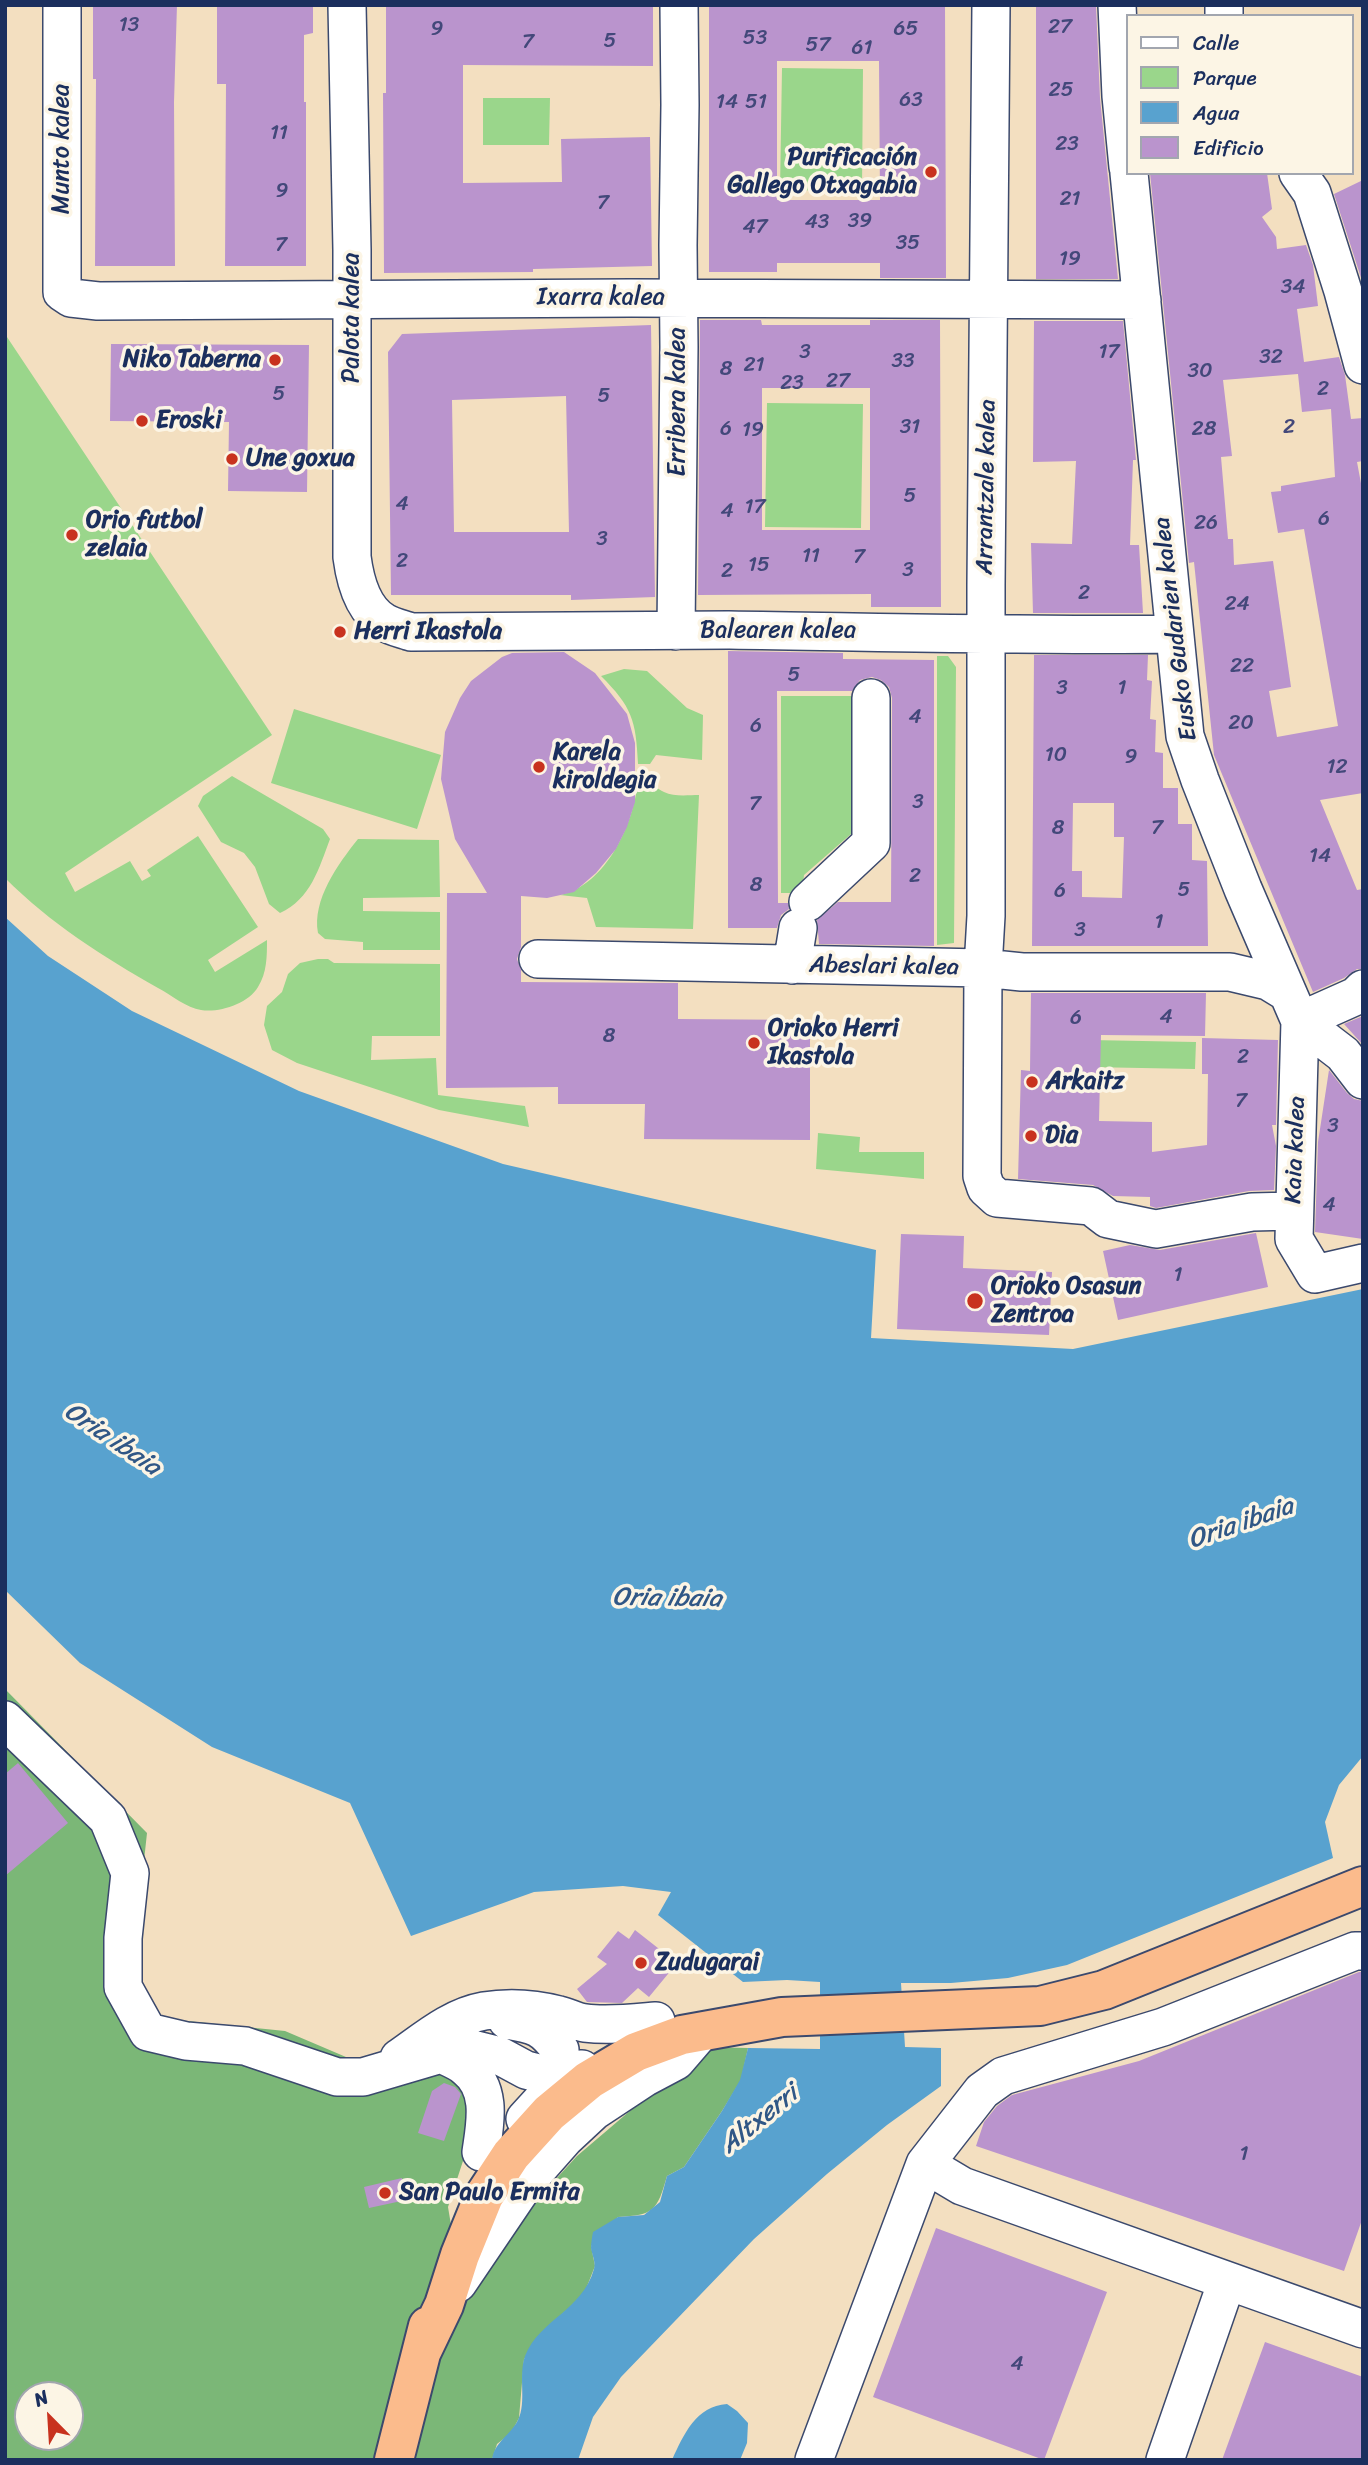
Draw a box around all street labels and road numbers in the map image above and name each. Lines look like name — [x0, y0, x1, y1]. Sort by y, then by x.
street label: Munto kalea — [48, 84, 76, 214]
street label: Palota kalea — [338, 253, 366, 383]
street label: Ixarra kalea — [537, 284, 665, 312]
street label: Erribera kalea — [664, 328, 692, 476]
street label: Arrantzale kalea — [971, 399, 1003, 575]
street label: Eusko Gudarien kalea — [1148, 516, 1204, 742]
street label: Balearen kalea — [700, 617, 856, 645]
street label: Abeslari kalea — [809, 951, 959, 983]
street label: Kaia kalea — [1280, 1096, 1312, 1204]

